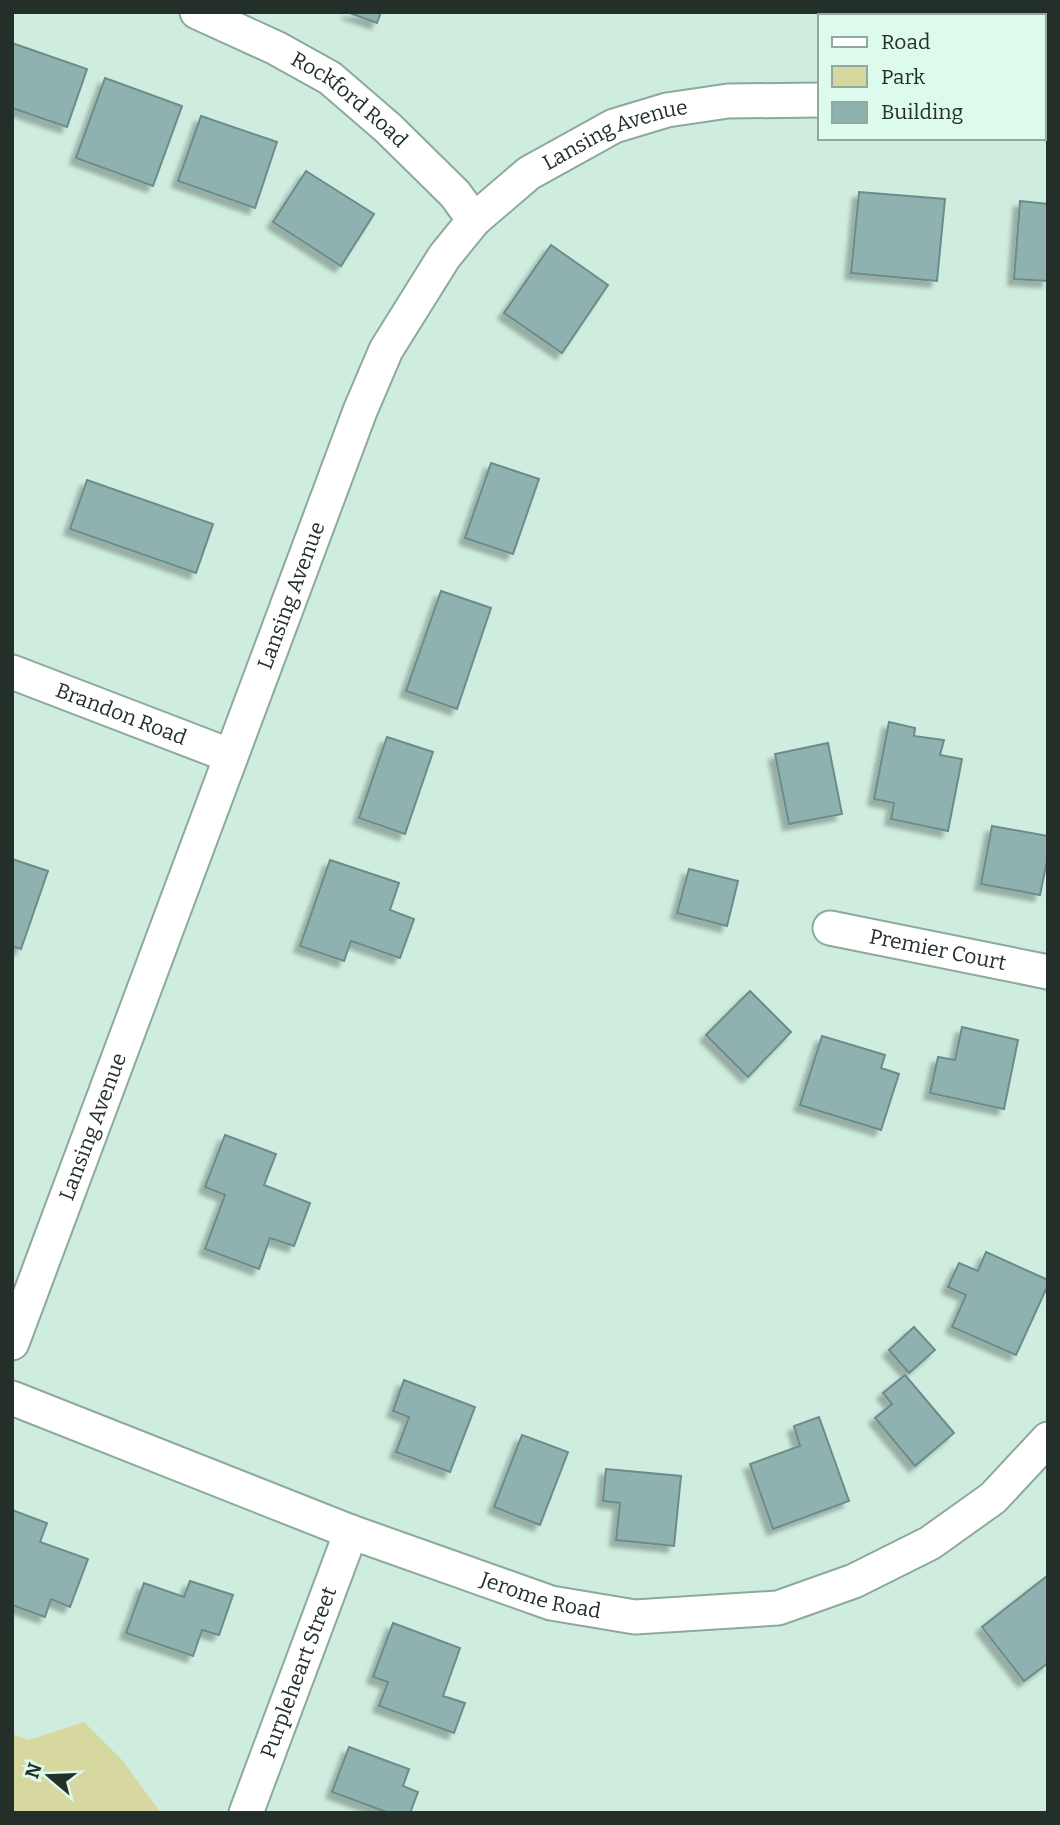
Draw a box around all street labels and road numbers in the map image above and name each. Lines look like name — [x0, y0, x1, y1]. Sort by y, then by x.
street label: Rockford Road — [287, 46, 413, 153]
street label: Lansing Avenue — [538, 94, 689, 176]
street label: Lansing Avenue — [252, 518, 331, 673]
street label: Brandon Road — [52, 677, 190, 751]
street label: Premier Court — [867, 923, 1009, 976]
street label: Lansing Avenue — [53, 1049, 132, 1204]
street label: Jerome Road — [476, 1566, 603, 1624]
street label: Purpleheart Street — [255, 1583, 342, 1762]

